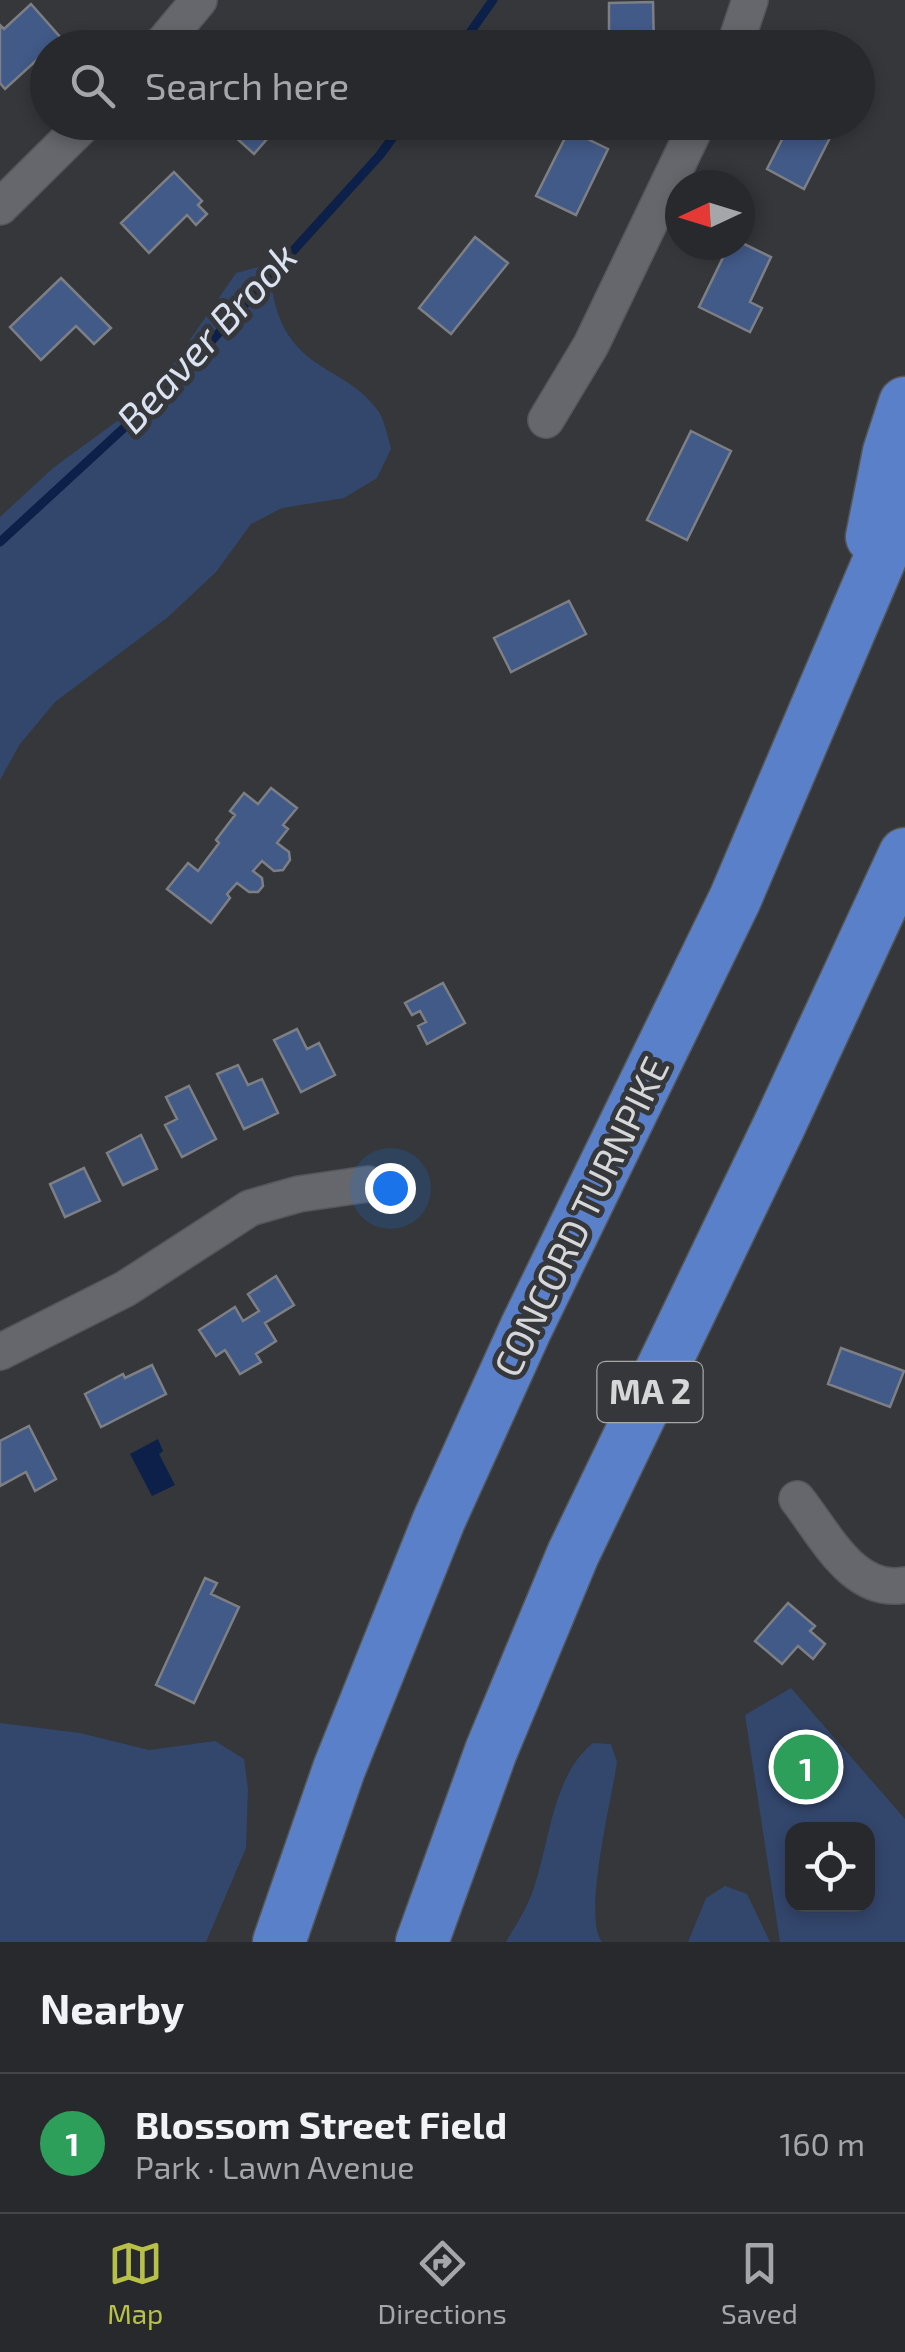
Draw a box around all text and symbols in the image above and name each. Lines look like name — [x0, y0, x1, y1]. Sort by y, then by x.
search box — [30, 30, 875, 140]
icon: search — [65, 58, 120, 113]
text: Search here — [145, 62, 349, 108]
north arrow — [665, 170, 755, 260]
water label: Beaver Brook — [105, 232, 306, 442]
street label: CONCORD TURNPIKE — [483, 1049, 678, 1383]
your location — [365, 1163, 416, 1214]
road number: MA 2 — [598, 1362, 702, 1422]
pin: 1 — [774, 1730, 838, 1804]
map controls — [785, 1822, 875, 1912]
button: locate — [785, 1822, 875, 1912]
text: Nearby — [40, 1982, 184, 2032]
text: Blossom Street Field — [135, 2101, 507, 2147]
text: 1 — [66, 2124, 79, 2162]
text: 160 m — [779, 2124, 865, 2162]
text: Park · Lawn Avenue — [135, 2147, 415, 2185]
tab: Map — [107, 2236, 163, 2330]
tab: Directions — [378, 2236, 507, 2330]
tab: Saved — [721, 2236, 798, 2330]

